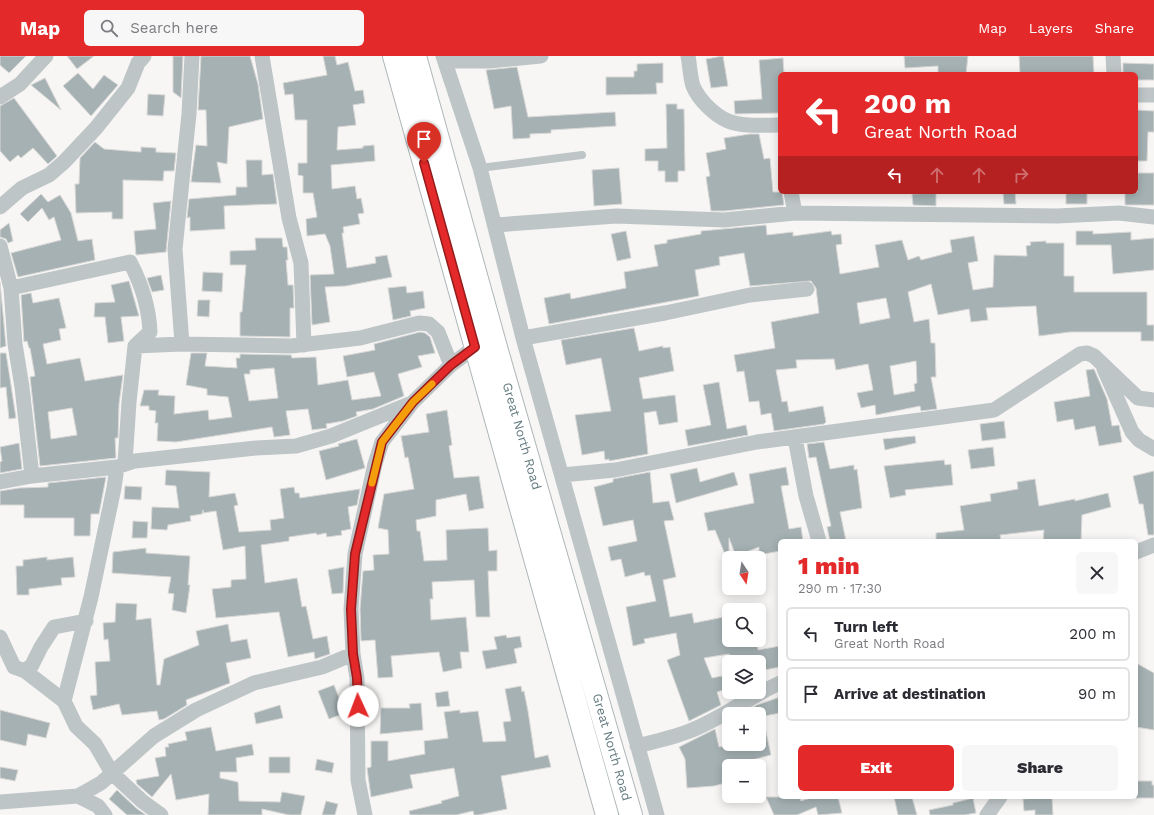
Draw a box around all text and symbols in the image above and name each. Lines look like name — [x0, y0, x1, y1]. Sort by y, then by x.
search box — [84, 10, 364, 46]
text: Map — [20, 17, 60, 40]
icon: search — [98, 17, 120, 39]
text: Search here — [130, 19, 218, 37]
text: Map — [978, 20, 1007, 36]
text: Layers — [1029, 20, 1073, 36]
text: Share — [1095, 20, 1134, 36]
text: 200 m — [864, 87, 951, 120]
icon: left — [798, 88, 850, 140]
text: Great North Road — [864, 121, 1017, 142]
pin — [407, 122, 441, 163]
icon: arrive — [413, 128, 435, 150]
icon: left — [884, 164, 906, 186]
icon: ahead — [926, 164, 948, 186]
icon: ahead — [968, 164, 990, 186]
icon: right — [1010, 164, 1032, 186]
street label: Great North Road — [500, 381, 544, 491]
north arrow — [722, 551, 766, 595]
map controls — [722, 551, 766, 803]
text: 1 min — [798, 552, 860, 580]
button: close — [1076, 552, 1118, 594]
text: 290 m · 17:30 — [798, 581, 882, 596]
button: search — [722, 603, 766, 647]
text: Turn left — [834, 618, 898, 636]
icon: left — [800, 623, 822, 645]
text: 200 m — [1069, 625, 1116, 643]
text: Great North Road — [834, 636, 945, 651]
button: layers — [722, 655, 766, 699]
icon: arrive — [800, 683, 822, 705]
position arrow — [337, 685, 379, 727]
text: Arrive at destination — [834, 685, 986, 703]
text: 90 m — [1078, 685, 1116, 703]
street label: Great North Road — [590, 692, 634, 802]
button: + — [722, 707, 766, 751]
button: Exit — [798, 745, 954, 791]
button: Share — [962, 745, 1118, 791]
button: − — [722, 759, 766, 803]

